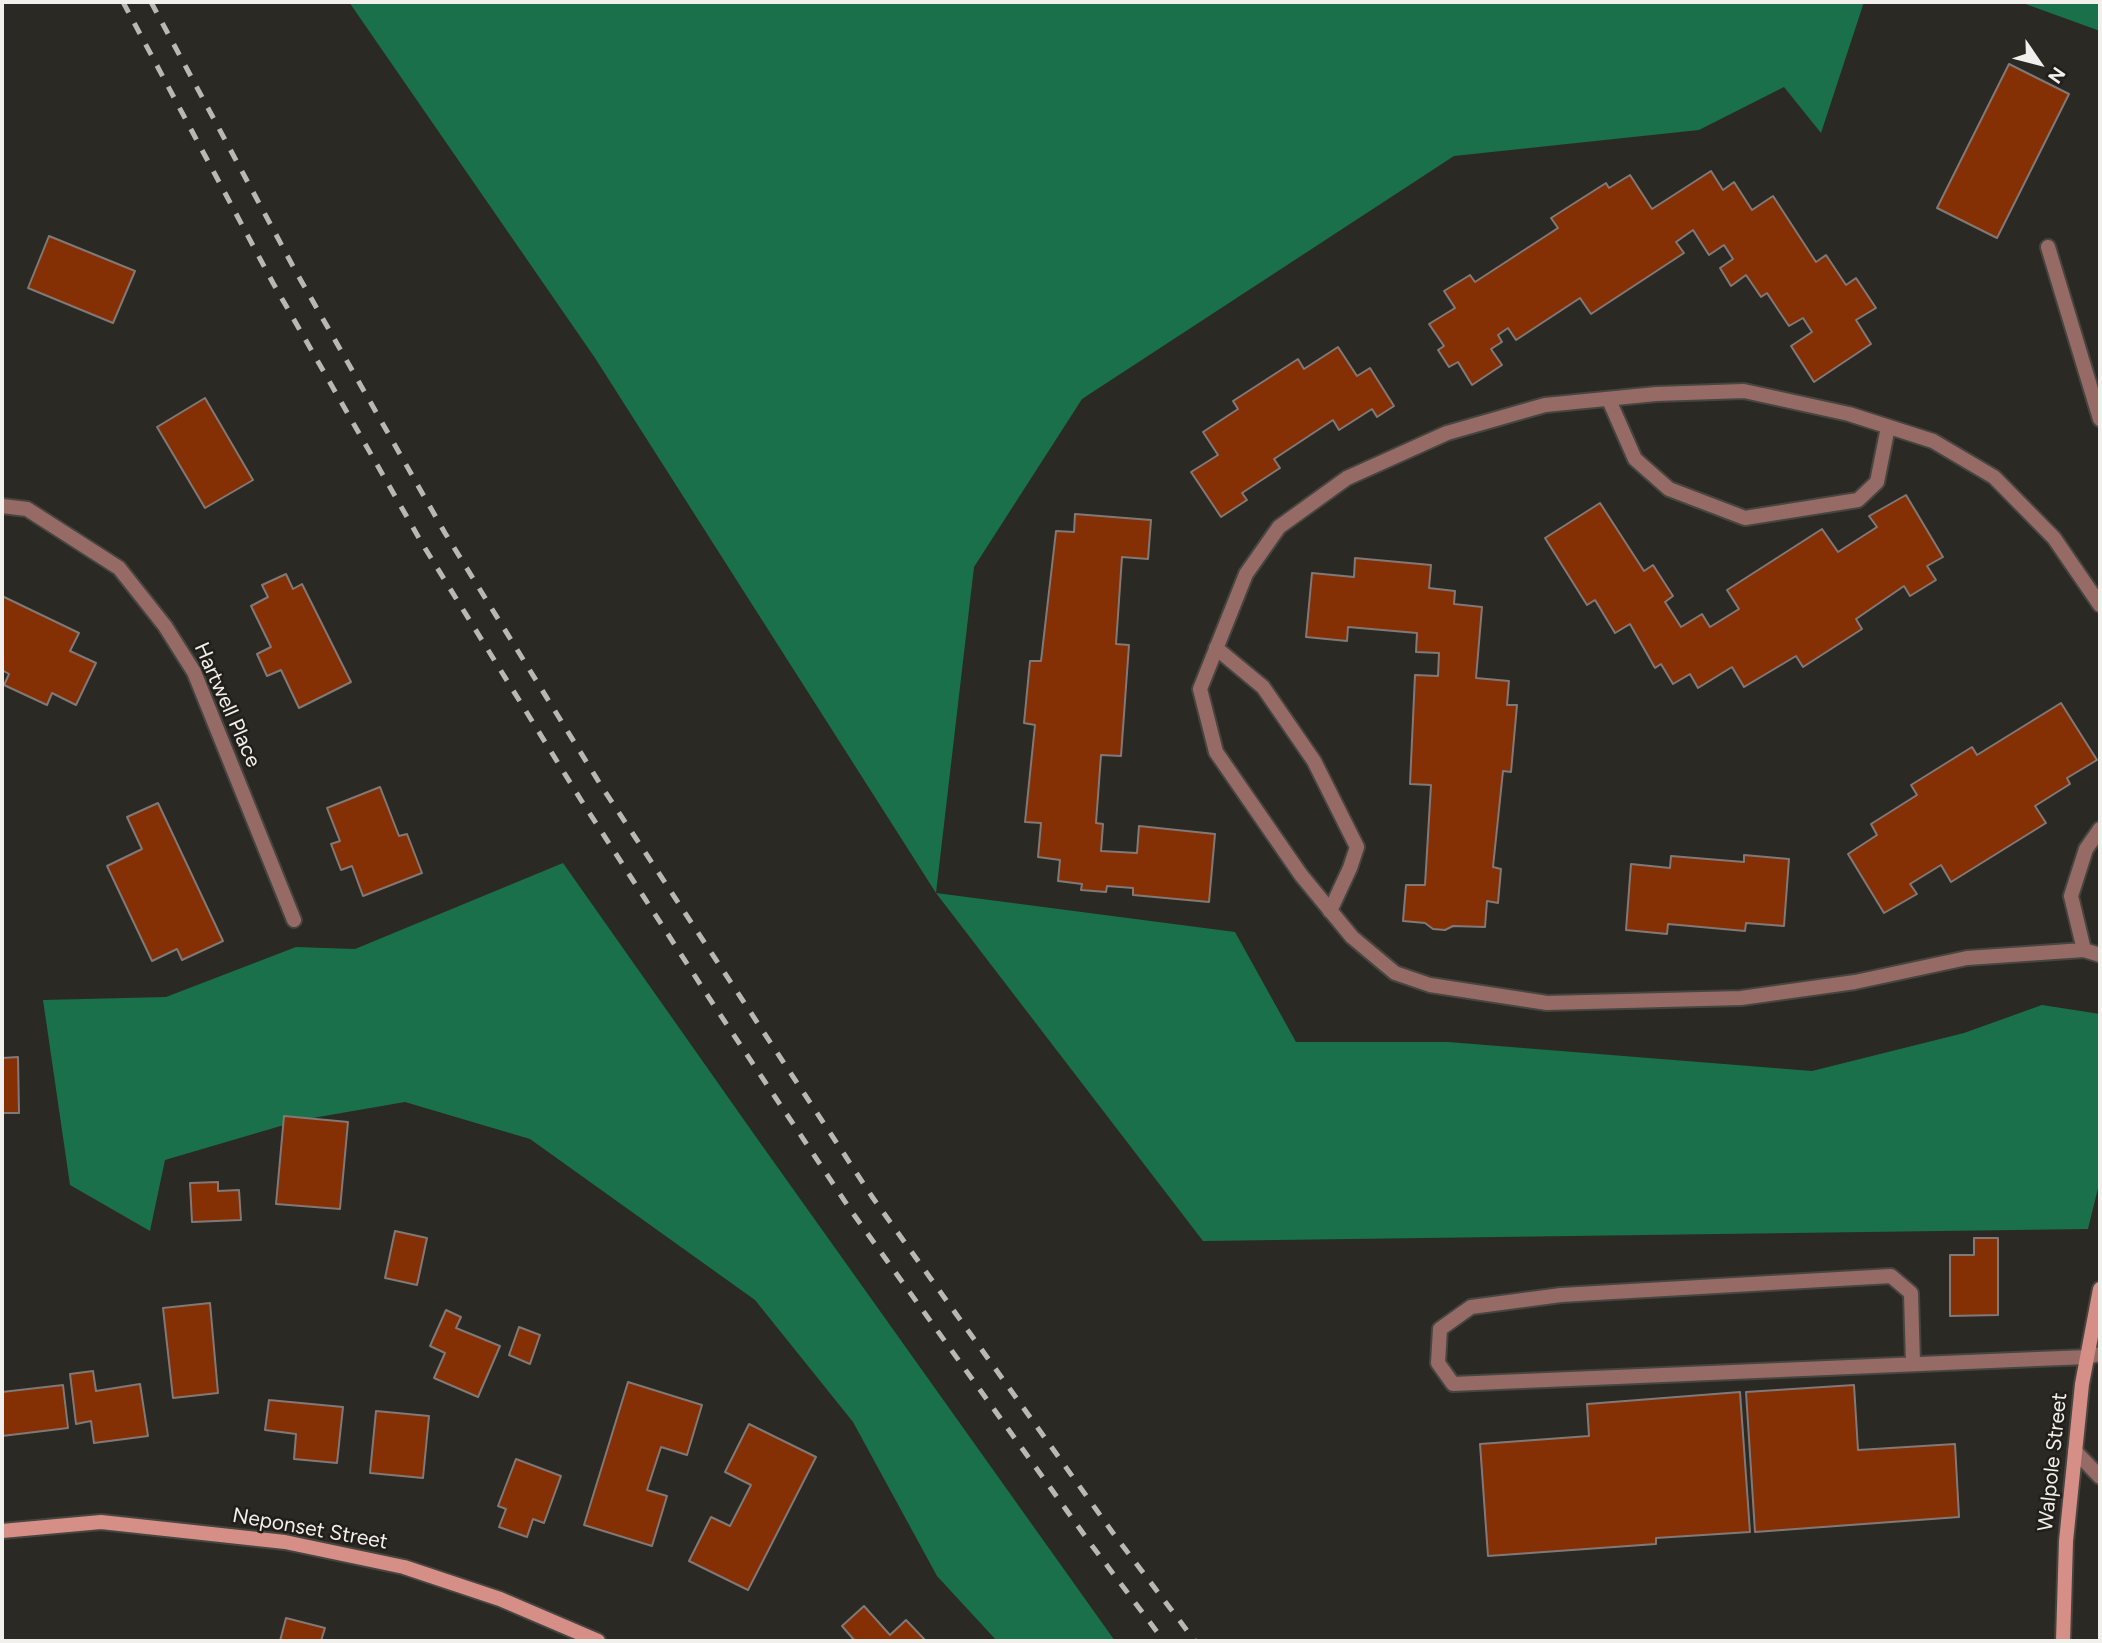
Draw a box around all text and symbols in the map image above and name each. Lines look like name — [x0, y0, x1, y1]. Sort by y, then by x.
north arrow — [2004, 28, 2074, 98]
text: N — [2043, 63, 2070, 88]
street label: Hartwell Place — [188, 639, 266, 771]
street label: Walpole Street — [2033, 1391, 2073, 1533]
street label: Neponset Street — [230, 1503, 390, 1555]

